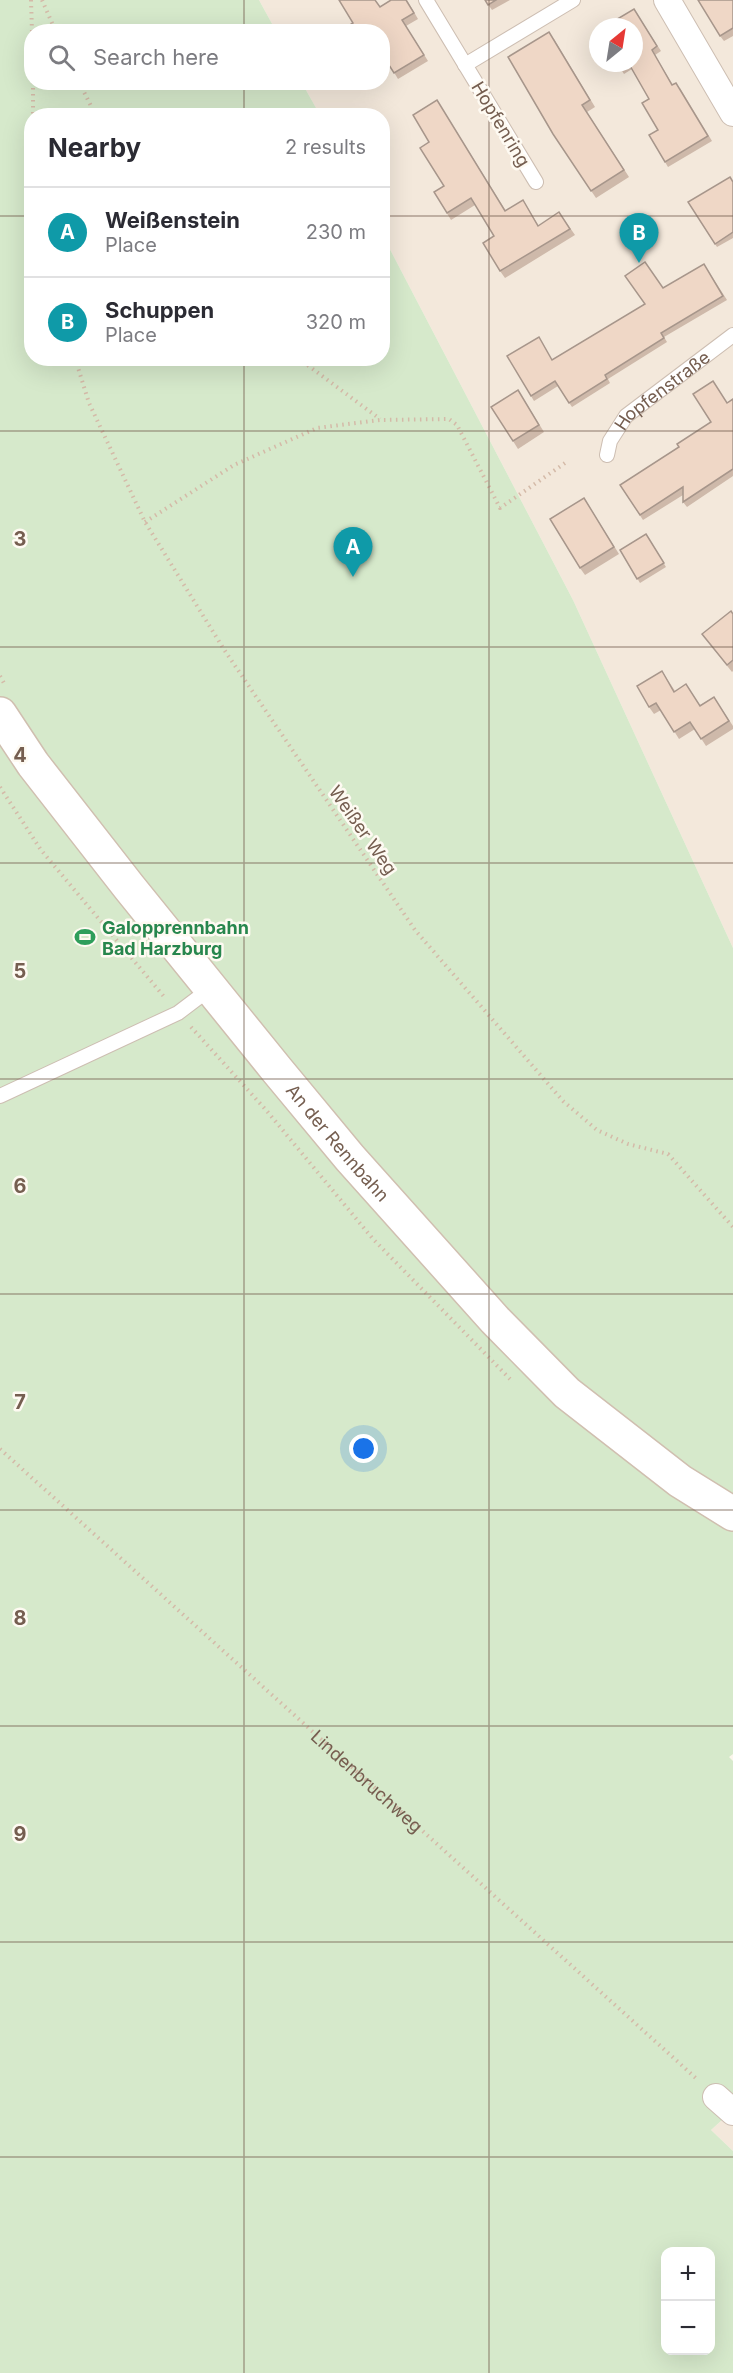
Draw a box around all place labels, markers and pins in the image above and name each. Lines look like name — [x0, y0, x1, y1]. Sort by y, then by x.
pin: B — [620, 214, 658, 263]
pin: A — [334, 528, 372, 577]
place label: Galopprennbahn Bad Harzburg — [102, 917, 249, 959]
sports icon: Galopprennbahn Bad Harzburg — [73, 925, 97, 949]

